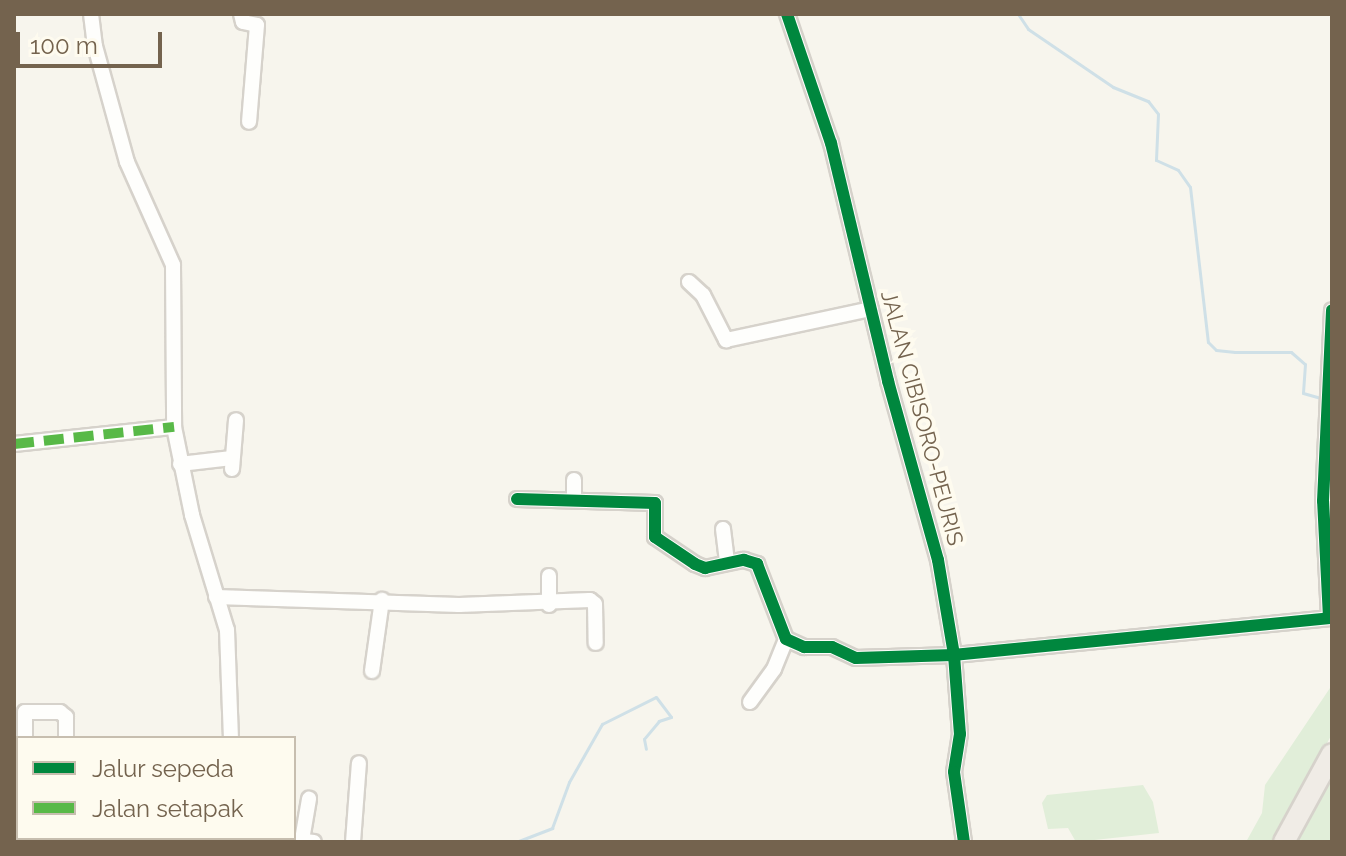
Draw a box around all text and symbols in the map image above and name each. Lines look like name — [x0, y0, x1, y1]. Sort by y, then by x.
scale bar — [20, 16, 166, 66]
text: 100 m — [30, 31, 98, 60]
street label: JALAN CIBISORO-PEURIS — [875, 288, 969, 548]
legend — [16, 736, 296, 840]
text: Jalur sepeda — [92, 754, 234, 783]
text: Jalan setapak — [92, 794, 243, 823]

